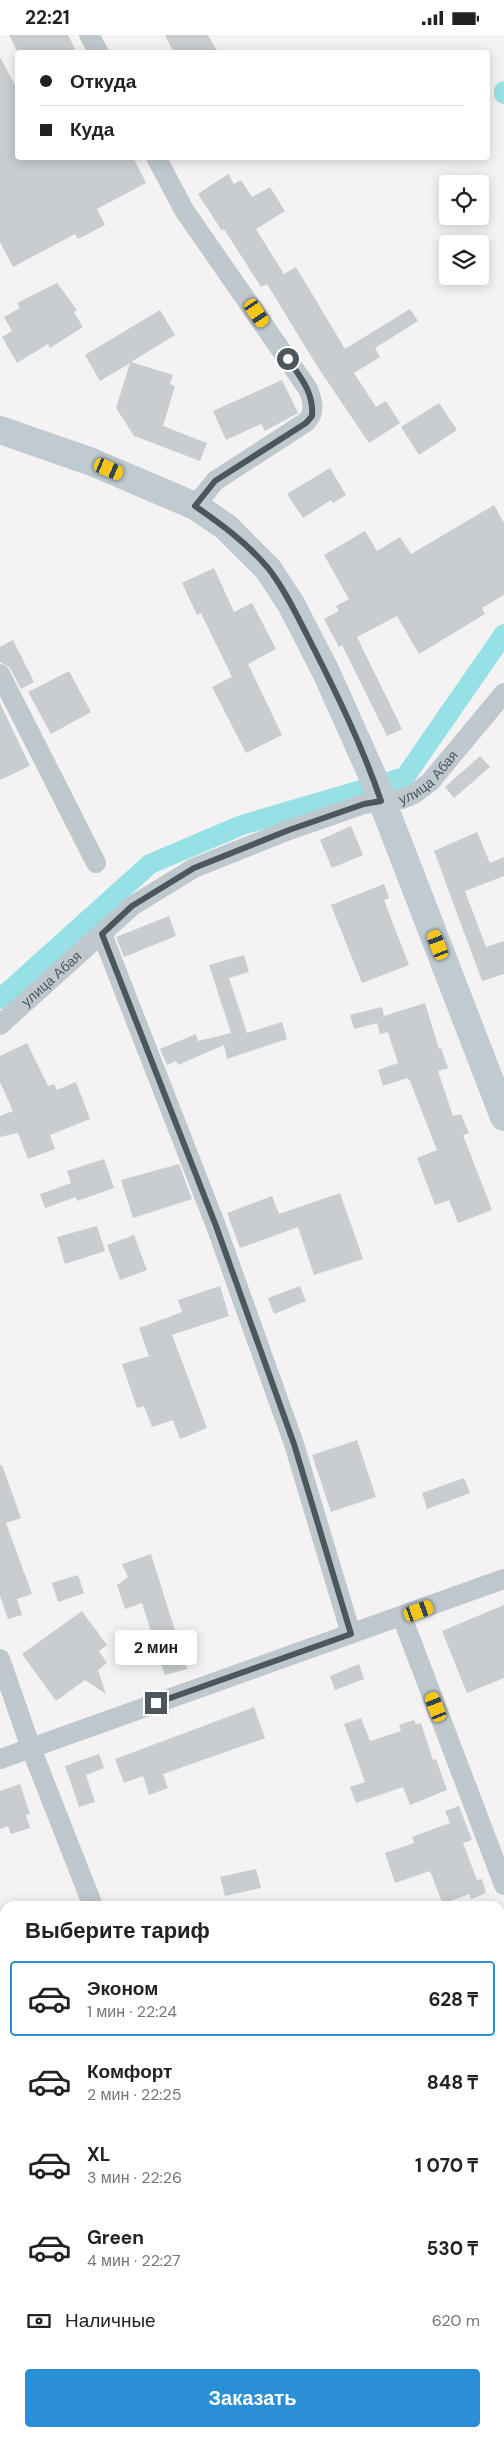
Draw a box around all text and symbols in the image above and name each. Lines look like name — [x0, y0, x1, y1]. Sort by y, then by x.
text: 22:21 — [25, 5, 70, 30]
text: Откуда — [70, 69, 136, 94]
text: Куда — [70, 117, 114, 142]
map controls — [439, 175, 489, 285]
button: locate — [439, 175, 489, 225]
button: layers — [439, 235, 489, 285]
car — [242, 296, 271, 330]
route start — [277, 348, 299, 370]
car — [92, 456, 125, 482]
street label: улица Абая — [396, 746, 462, 808]
car — [425, 928, 450, 962]
street label: улица Абая — [17, 947, 85, 1010]
car — [402, 1599, 435, 1623]
callout: 2 мин — [115, 1631, 197, 1665]
text: 2 мин — [134, 1637, 178, 1658]
car — [423, 1690, 448, 1724]
route end — [145, 1692, 167, 1714]
text: Выберите тариф — [25, 1916, 210, 1945]
icon: car — [27, 1976, 72, 2021]
text: Эконом — [87, 1976, 158, 2001]
text: 628 ₸ — [428, 1987, 478, 2012]
text: 1 мин · 22:24 — [87, 2001, 177, 2022]
icon: car — [27, 2059, 72, 2104]
text: Комфорт — [87, 2059, 172, 2084]
text: 848 ₸ — [427, 2070, 478, 2095]
text: 2 мин · 22:25 — [87, 2084, 182, 2105]
icon: car — [27, 2142, 72, 2187]
text: XL — [87, 2142, 110, 2167]
text: 1 070 ₸ — [415, 2153, 478, 2178]
text: 3 мин · 22:26 — [87, 2167, 182, 2188]
icon: car — [27, 2225, 72, 2270]
text: Green — [87, 2225, 144, 2250]
text: 530 ₸ — [427, 2236, 478, 2261]
text: 4 мин · 22:27 — [87, 2250, 181, 2271]
icon: cash — [25, 2307, 53, 2335]
text: Наличные — [65, 2308, 156, 2333]
text: 620 m — [432, 2310, 480, 2331]
button: Заказать — [25, 2369, 480, 2427]

